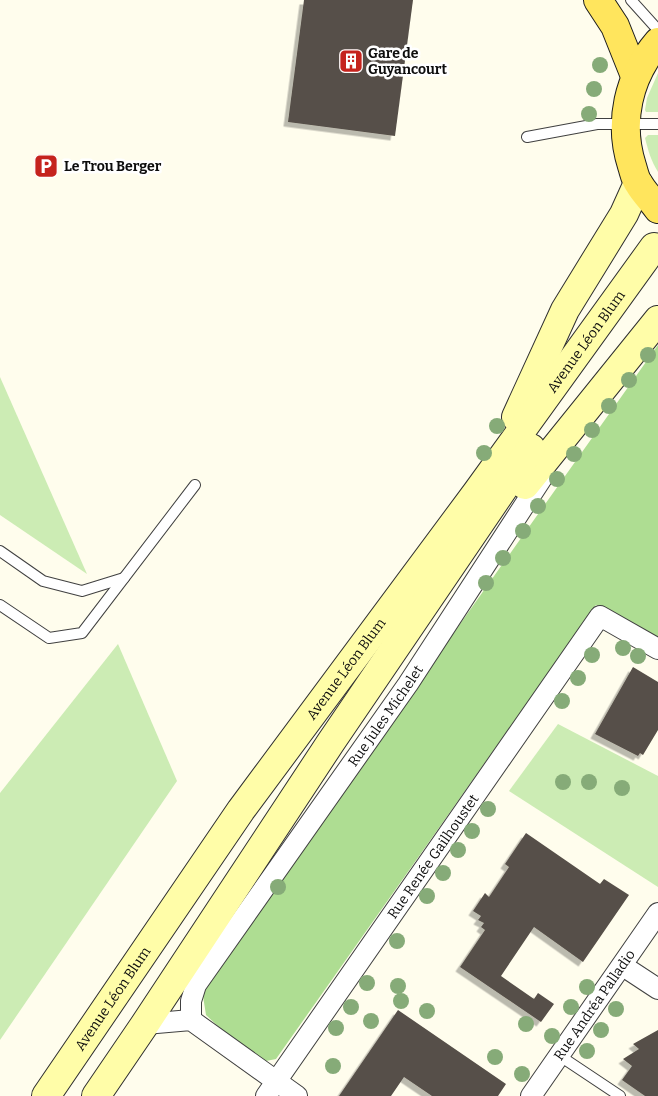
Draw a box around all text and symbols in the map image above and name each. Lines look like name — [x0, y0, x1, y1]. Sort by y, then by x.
place label: Gare de Guyancourt — [368, 45, 447, 78]
building icon: Gare de Guyancourt — [338, 48, 364, 74]
parking icon: Le Trou Berger — [33, 153, 59, 179]
place label: Le Trou Berger — [64, 158, 162, 175]
street label: Avenue Léon Blum — [544, 287, 629, 396]
street label: Avenue Léon Blum — [303, 615, 390, 723]
street label: Rue Jules Michelet — [345, 662, 427, 770]
street label: Rue Renée Gailhoustet — [384, 791, 482, 922]
street label: Avenue Léon Blum — [71, 943, 155, 1054]
street label: Rue Andréa Palladio — [550, 946, 639, 1064]

